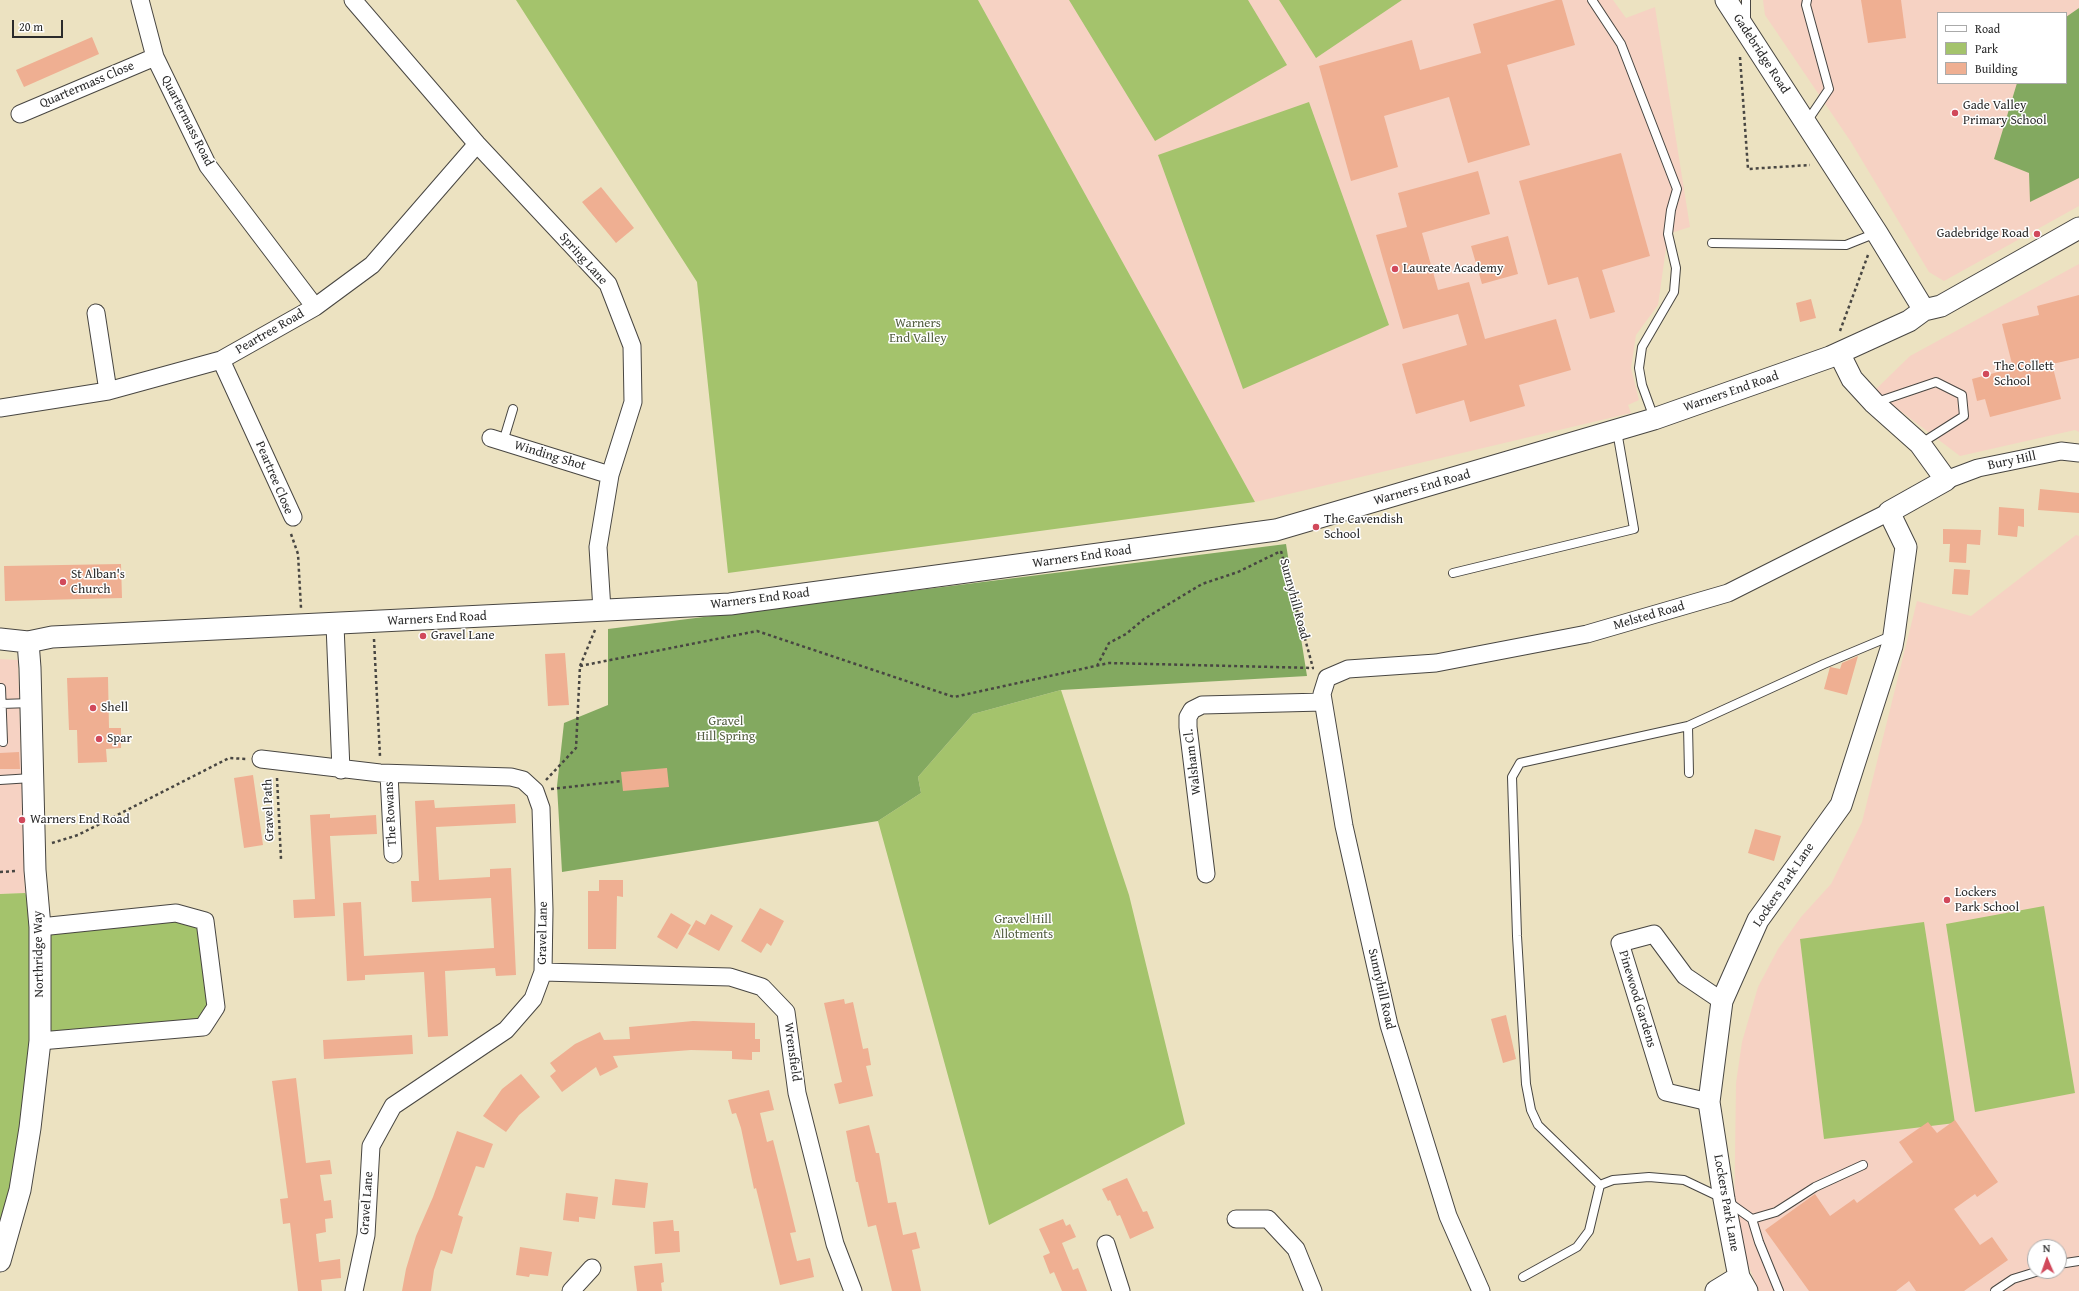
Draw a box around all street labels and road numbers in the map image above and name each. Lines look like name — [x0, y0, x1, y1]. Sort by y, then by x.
street label: Gadebridge Road — [1729, 11, 1793, 97]
street label: Quartermass Close — [37, 58, 137, 112]
street label: Quartermass Road — [157, 73, 217, 169]
street label: Spring Lane — [555, 230, 611, 288]
street label: Peartree Road — [233, 306, 307, 358]
street label: Warners End Road — [1681, 368, 1781, 416]
street label: Winding Shot — [512, 438, 588, 474]
street label: Peartree Close — [252, 439, 296, 517]
street label: Bury Hill — [1987, 448, 2037, 474]
street label: Warners End Road — [1372, 467, 1472, 509]
street label: Warners End Road — [1032, 542, 1132, 572]
street label: Sunnyhill Road — [1276, 557, 1312, 641]
street label: Warners End Road — [710, 585, 810, 613]
street label: Melsted Road — [1612, 598, 1686, 634]
street label: Warners End Road — [387, 609, 487, 629]
street label: Walsham Cl. — [1181, 728, 1205, 796]
street label: Gravel Path — [260, 778, 278, 842]
street label: The Rowans — [382, 781, 400, 847]
street label: Lockers Park Lane — [1750, 840, 1818, 930]
street label: Gravel Lane — [535, 901, 551, 965]
street label: Northridge Way — [30, 910, 48, 998]
street label: Sunnyhill Road — [1364, 947, 1398, 1031]
street label: Pinewood Gardens — [1615, 949, 1659, 1049]
street label: Wrensfield — [780, 1022, 804, 1082]
street label: Lockers Park Lane — [1710, 1153, 1742, 1253]
street label: Gravel Lane — [357, 1171, 377, 1235]

